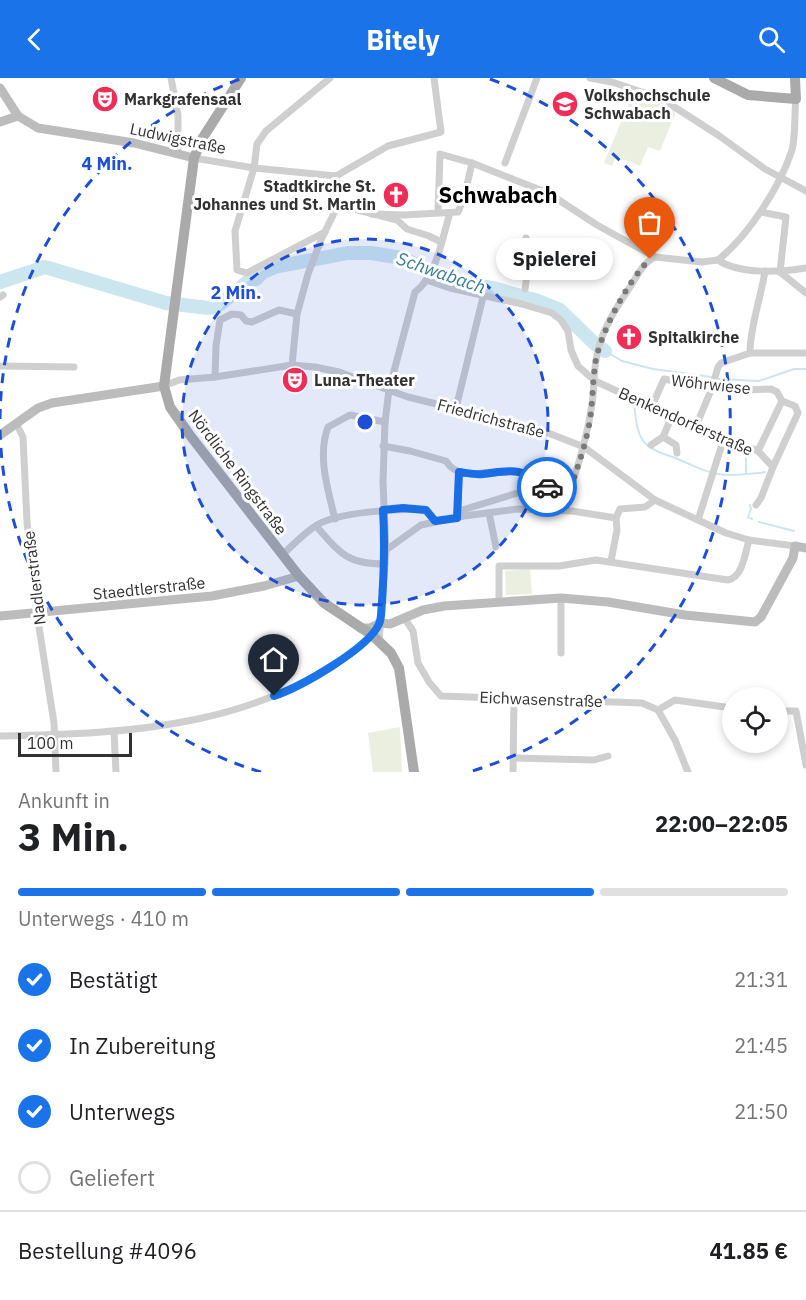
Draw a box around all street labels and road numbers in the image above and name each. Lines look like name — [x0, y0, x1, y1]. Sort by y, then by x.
street label: Ludwigstraße — [128, 118, 228, 158]
street label: Wöhrwiese — [670, 370, 752, 398]
street label: Benkendorferstraße — [616, 382, 756, 460]
street label: Friedrichstraße — [435, 394, 547, 442]
street label: Nördliche Ringstraße — [184, 405, 292, 539]
street label: Nadlerstraße — [18, 530, 50, 626]
street label: Staedtlerstraße — [92, 572, 206, 604]
street label: Eichwasenstraße — [479, 687, 603, 711]

